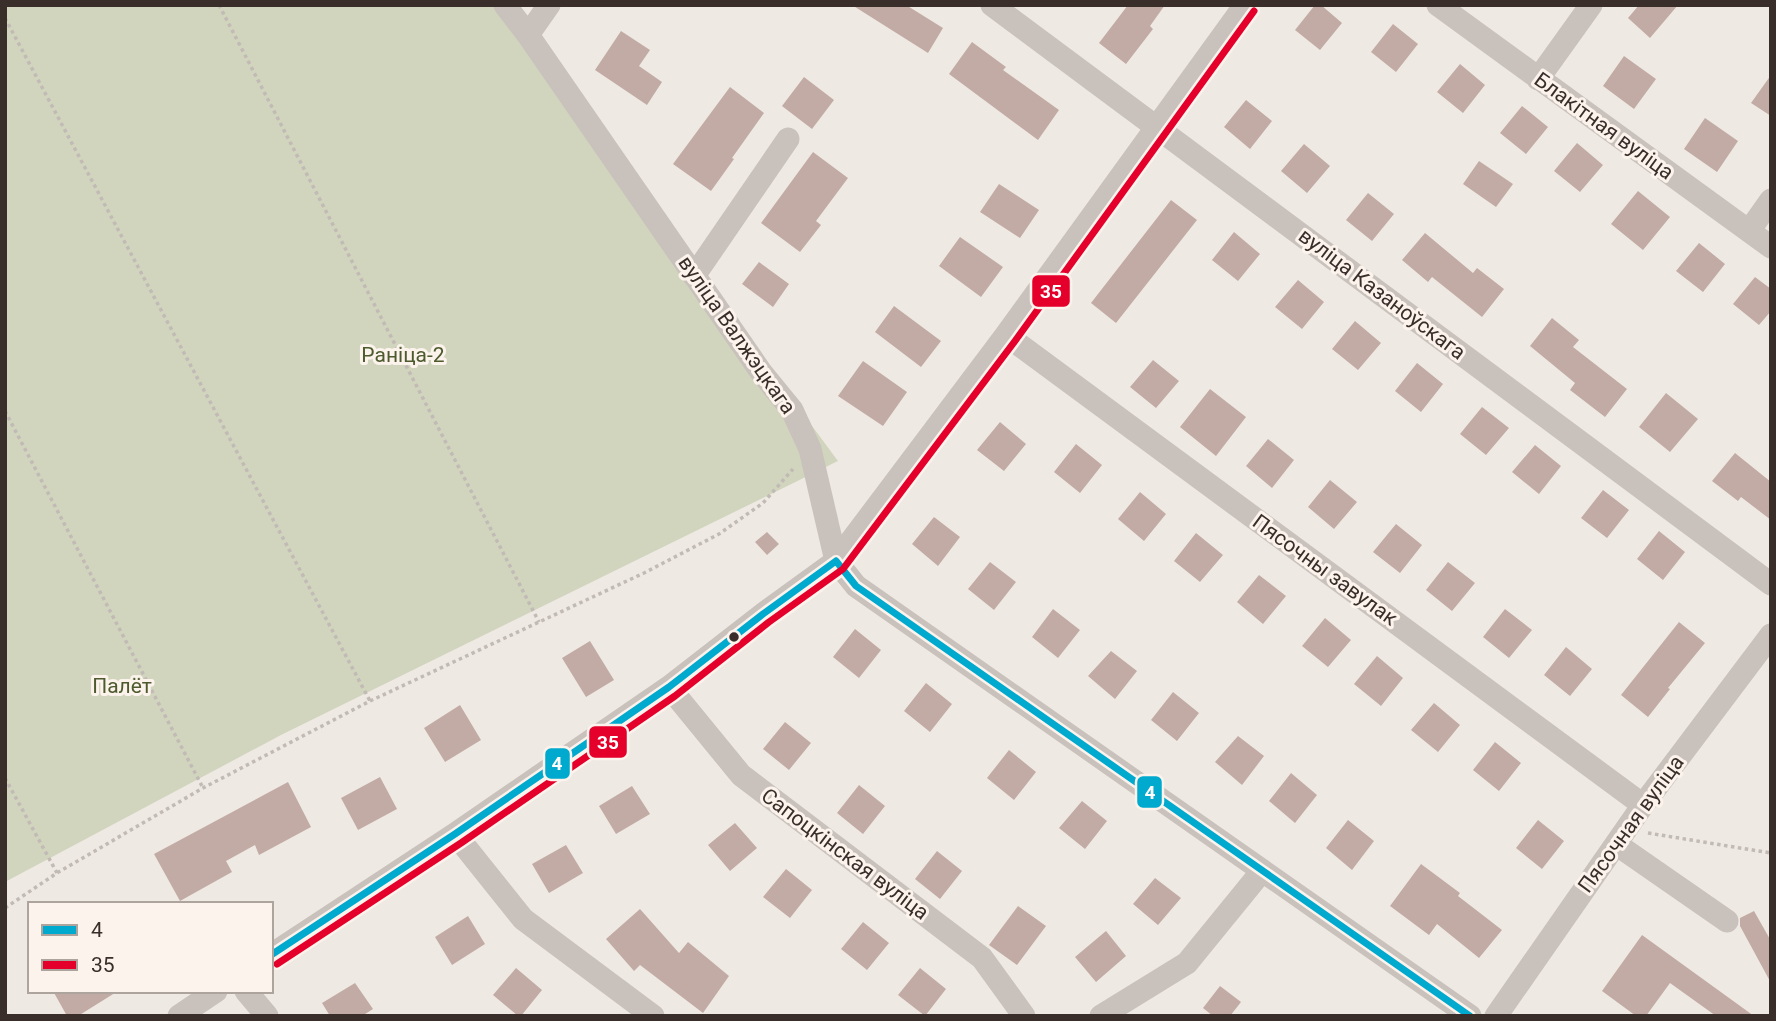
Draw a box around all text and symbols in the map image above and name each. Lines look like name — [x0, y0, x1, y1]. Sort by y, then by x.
street label: Блакітная вуліца — [1530, 67, 1678, 185]
street label: вуліца Казаноўскага — [1294, 223, 1470, 365]
street label: вуліца Валжэцкага — [673, 251, 801, 419]
line badge: 35 — [1031, 274, 1071, 308]
text: 35 — [1040, 280, 1062, 303]
park label: Раніца-2 — [361, 343, 445, 367]
street label: Пясочны завулак — [1248, 509, 1403, 631]
unlabelled marker — [727, 630, 741, 644]
park label: Палёт — [92, 674, 152, 698]
line badge: 35 — [588, 725, 628, 759]
text: 35 — [597, 731, 619, 754]
line badge: 4 — [544, 747, 571, 780]
street label: Пясочная вуліца — [1573, 751, 1689, 897]
text: 4 — [552, 752, 563, 775]
line badge: 4 — [1136, 775, 1163, 809]
text: 4 — [1145, 781, 1156, 804]
street label: Сапоцкінская вуліца — [757, 783, 933, 925]
legend — [28, 902, 273, 993]
text: 4 — [91, 918, 103, 942]
text: 35 — [91, 953, 115, 977]

